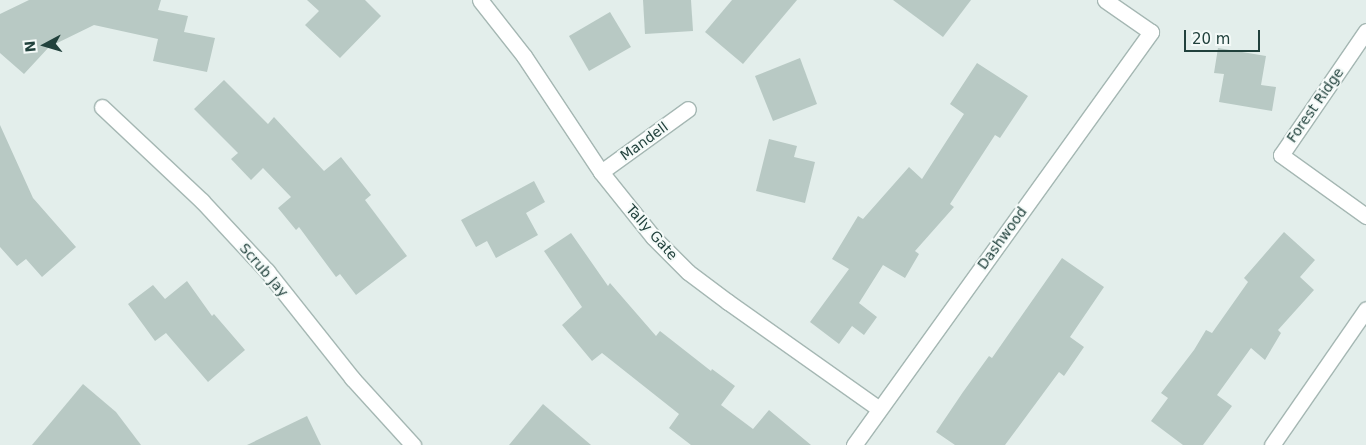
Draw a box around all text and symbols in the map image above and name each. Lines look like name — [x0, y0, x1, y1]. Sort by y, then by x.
north arrow — [20, 20, 70, 70]
scale bar — [1186, 20, 1262, 52]
text: 20 m — [1192, 30, 1230, 48]
text: N — [22, 40, 39, 53]
street label: Forest Ridge — [1283, 64, 1347, 146]
street label: Mandell — [617, 118, 671, 164]
street label: Tally Gate — [623, 201, 681, 263]
street label: Dashwood — [974, 204, 1030, 272]
street label: Scrub Jay — [236, 240, 292, 300]

